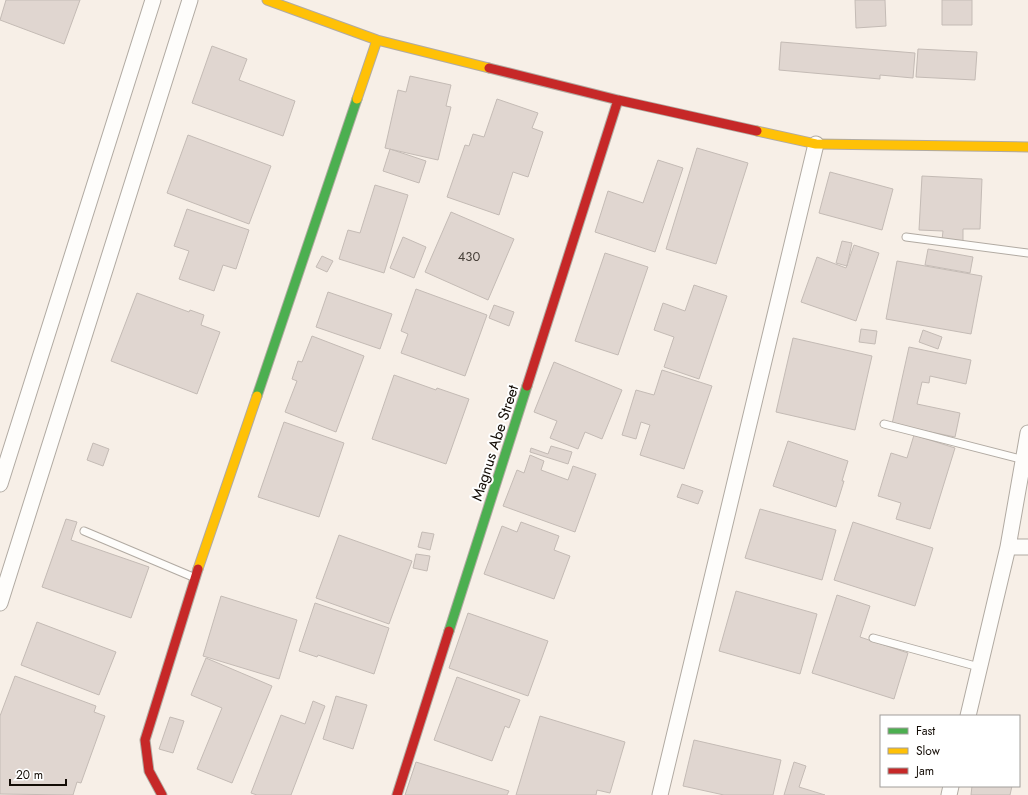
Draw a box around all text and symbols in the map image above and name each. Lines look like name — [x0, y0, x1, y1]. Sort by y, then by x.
house number: 430 — [458, 247, 480, 266]
street label: Magnus Abe Street — [466, 382, 524, 504]
legend — [880, 715, 1020, 787]
text: Fast — [916, 722, 935, 740]
text: Slow — [916, 742, 941, 760]
scale bar — [10, 761, 66, 787]
text: Jam — [914, 762, 934, 780]
text: 20 m — [16, 766, 43, 784]

